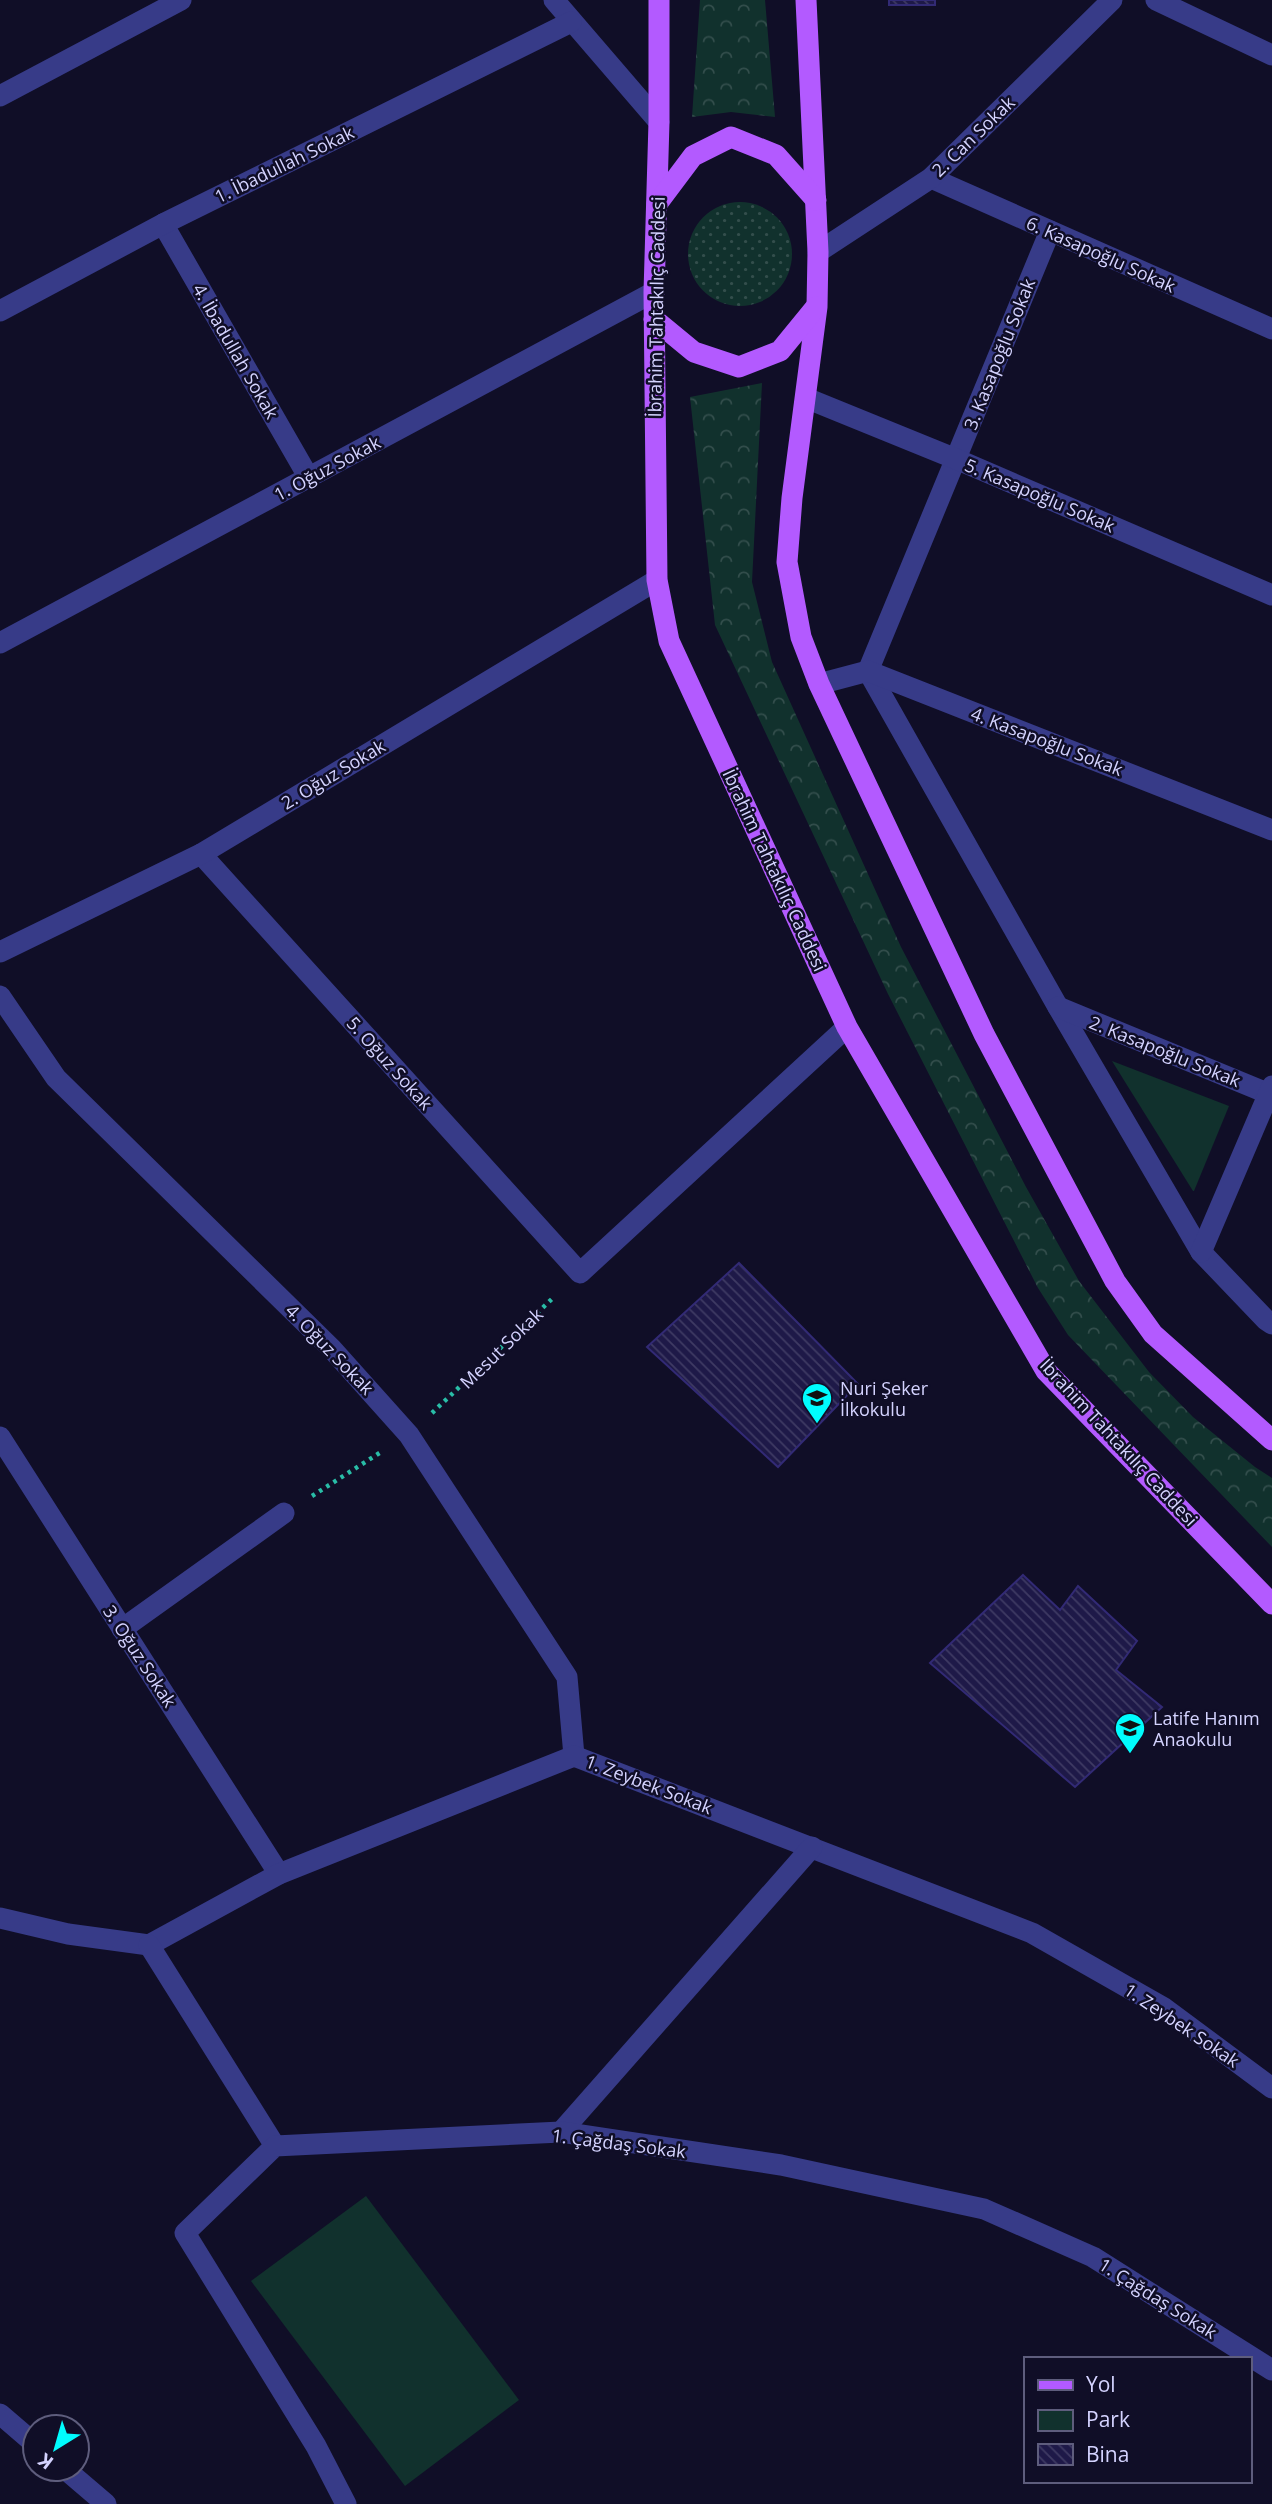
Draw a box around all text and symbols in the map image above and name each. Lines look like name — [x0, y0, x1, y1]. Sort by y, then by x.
street label: 2. Can Sokak — [926, 90, 1020, 182]
street label: 1. İbadullah Sokak — [210, 120, 358, 208]
street label: İbrahim Tahtakılıç Caddesi — [642, 196, 670, 418]
street label: 6. Kasapoğlu Sokak — [1023, 210, 1180, 298]
street label: 3. Kasapoğlu Sokak — [958, 274, 1040, 433]
street label: 4. İbadullah Sokak — [188, 279, 285, 423]
street label: 1. Oğuz Sokak — [270, 430, 385, 506]
street label: 5. Kasapoğlu Sokak — [961, 453, 1119, 538]
street label: 4. Kasapoğlu Sokak — [968, 701, 1127, 781]
street label: 2. Oğuz Sokak — [277, 733, 390, 814]
street label: İbrahim Tahtakılıç Caddesi — [717, 765, 833, 975]
street label: 2. Kasapoğlu Sokak — [1086, 1010, 1245, 1092]
street label: 5. Oğuz Sokak — [342, 1011, 439, 1115]
street label: 4. Oğuz Sokak — [281, 1298, 380, 1400]
street label: Mesut Sokak — [454, 1302, 548, 1394]
street label: İbrahim Tahtakılıç Caddesi — [1035, 1353, 1203, 1531]
place label: Nuri Şeker İlkokulu — [840, 1376, 929, 1421]
school or university icon: Nuri Şeker İlkokulu — [800, 1381, 834, 1425]
street label: 3. Oğuz Sokak — [98, 1600, 182, 1712]
place label: Latife Hanım Anaokulu — [1153, 1706, 1260, 1751]
school or university icon: Latife Hanım Anaokulu — [1113, 1711, 1147, 1755]
street label: 1. Zeybek Sokak — [582, 1749, 716, 1819]
street label: 1. Zeybek Sokak — [1120, 1978, 1245, 2073]
street label: 1. Çağdaş Sokak — [551, 2123, 688, 2163]
street label: 1. Çağdaş Sokak — [1095, 2252, 1222, 2344]
legend — [1024, 2357, 1251, 2483]
text: Yol — [1086, 2370, 1116, 2398]
text: Park — [1086, 2405, 1130, 2433]
north arrow — [21, 2413, 91, 2483]
text: Bina — [1086, 2440, 1129, 2468]
text: K — [33, 2447, 59, 2476]

